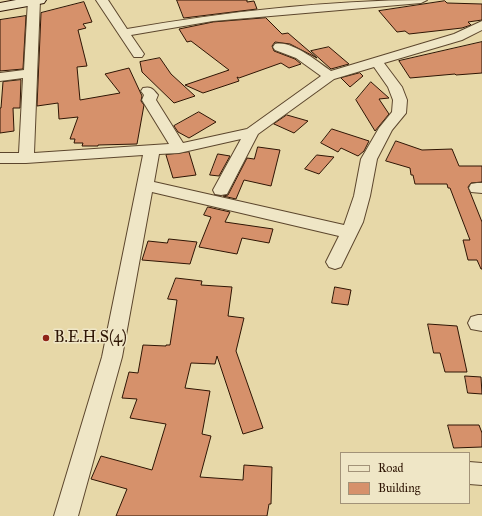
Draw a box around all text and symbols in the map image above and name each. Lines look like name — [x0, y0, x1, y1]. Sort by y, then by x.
place label: B.E.H.S(4) — [54, 328, 127, 348]
marker: B.E.H.S(4) — [41, 333, 51, 343]
legend — [340, 452, 470, 504]
text: Road — [378, 461, 404, 475]
text: Building — [378, 481, 420, 495]

